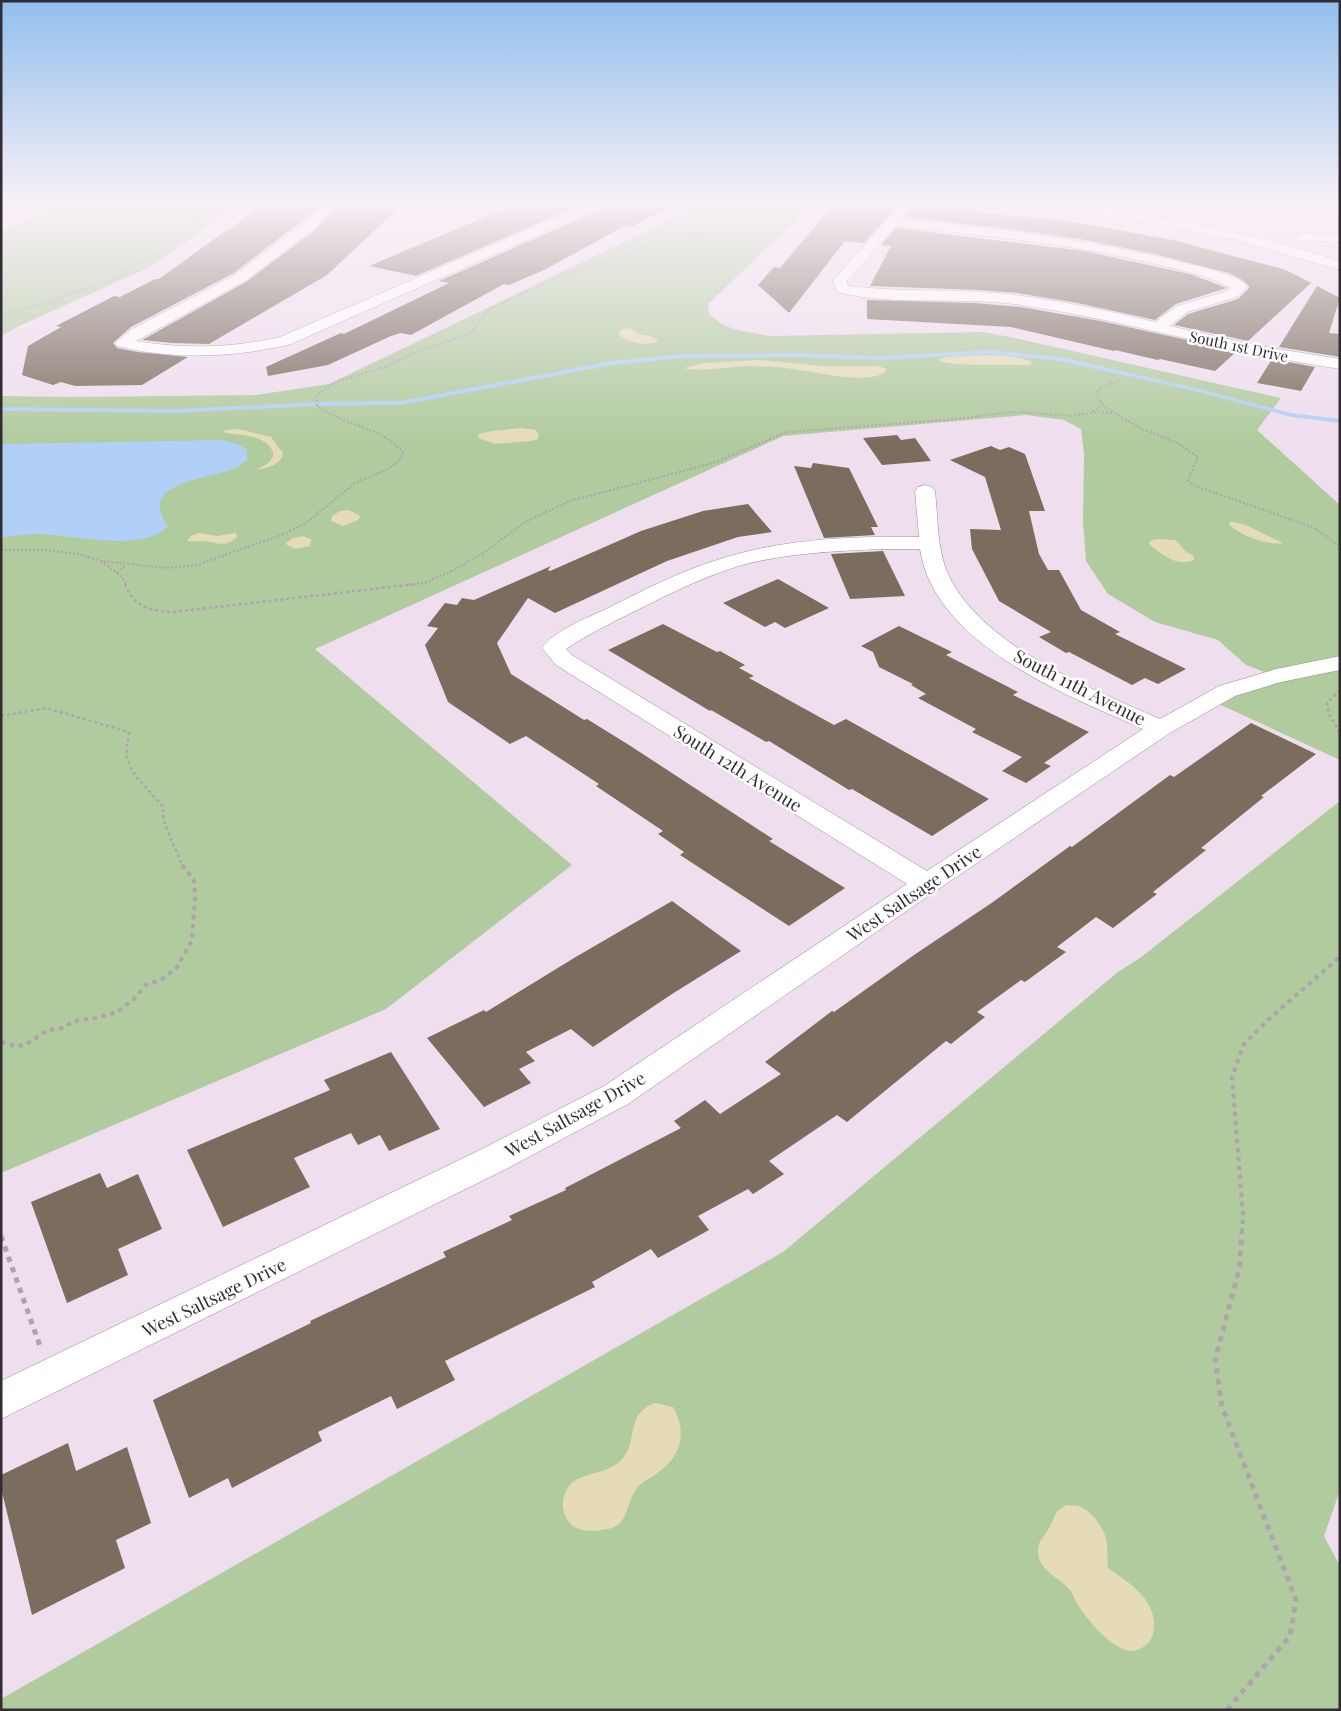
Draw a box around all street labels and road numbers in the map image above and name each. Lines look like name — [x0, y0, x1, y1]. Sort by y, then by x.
street label: South 1st Drive — [1188, 326, 1290, 366]
street label: South 11th Avenue — [1010, 643, 1150, 731]
street label: South 12th Avenue — [669, 719, 807, 817]
street label: West Saltsage Drive — [841, 839, 986, 947]
street label: West Saltsage Drive — [500, 1065, 649, 1163]
street label: West Saltsage Drive — [137, 1252, 290, 1343]

